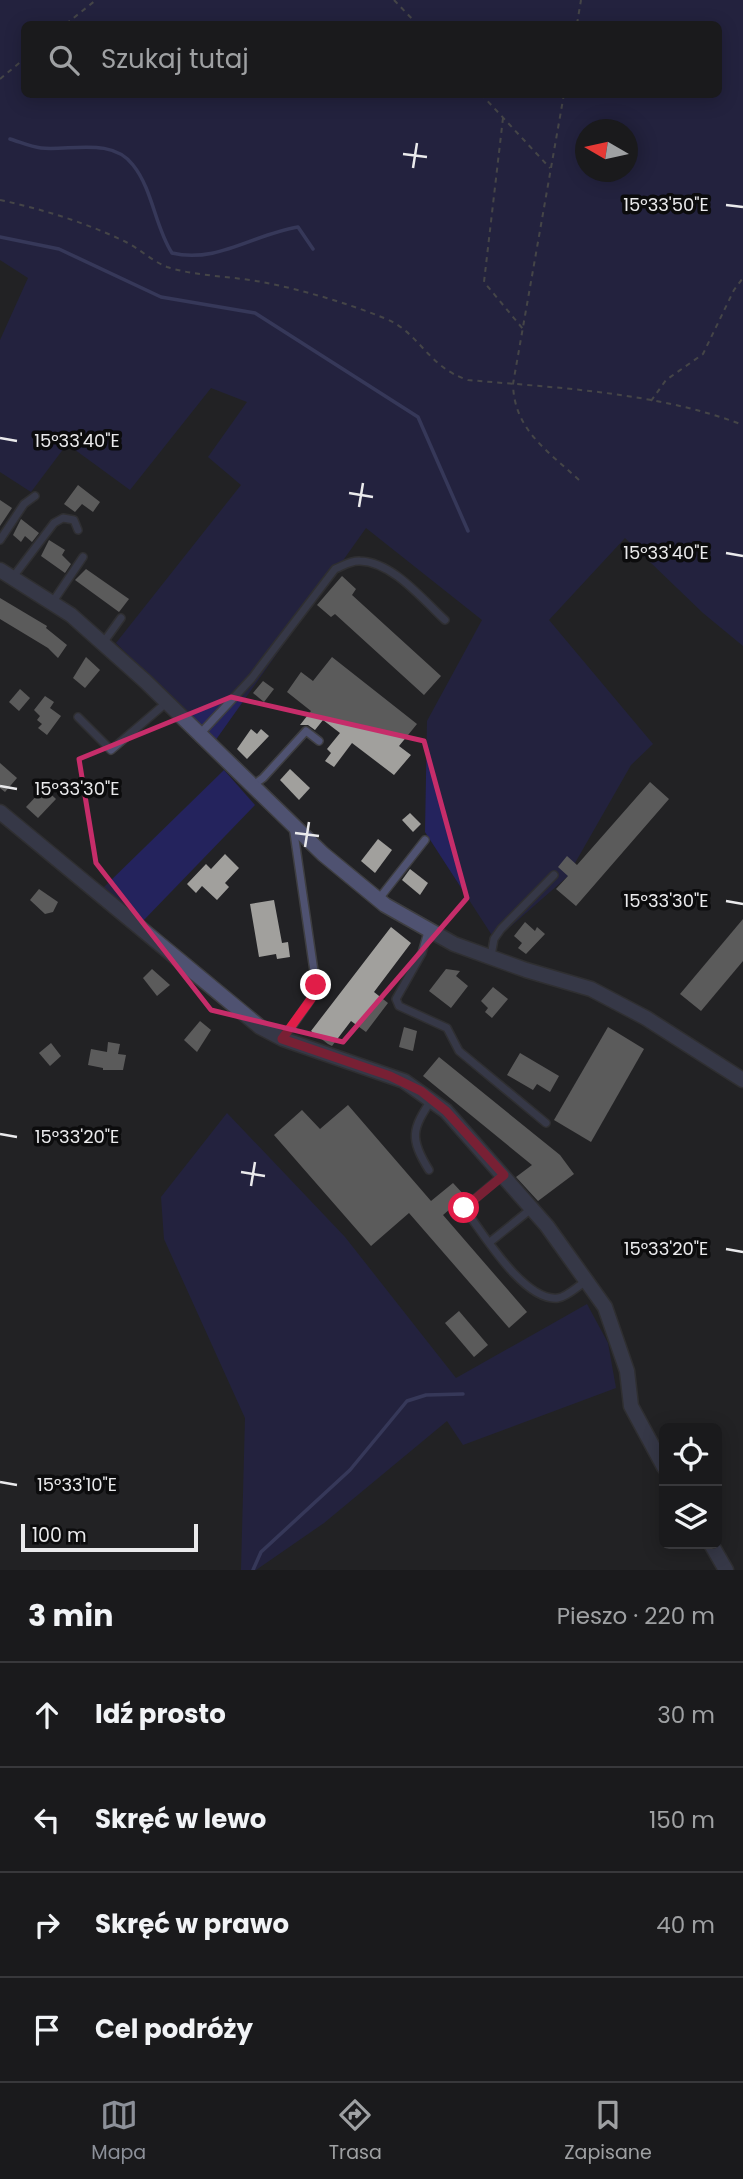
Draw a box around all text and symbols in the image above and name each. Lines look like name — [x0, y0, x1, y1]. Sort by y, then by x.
search box — [21, 21, 722, 98]
icon: search — [45, 41, 83, 79]
text: Szukaj tutaj — [101, 41, 249, 77]
north arrow — [575, 119, 638, 182]
text: 15°33'50"E — [623, 192, 709, 217]
text: 15°33'40"E — [34, 428, 120, 453]
text: 15°33'40"E — [623, 540, 709, 565]
text: 15°33'30"E — [35, 776, 119, 801]
text: 15°33'30"E — [624, 888, 708, 913]
route end — [300, 969, 331, 1000]
text: 15°33'20"E — [35, 1124, 119, 1149]
route start — [448, 1192, 479, 1223]
text: 15°33'20"E — [624, 1236, 708, 1261]
map controls — [659, 1423, 722, 1549]
button: locate — [659, 1423, 722, 1486]
text: 15°33'10"E — [37, 1472, 117, 1497]
button: layers — [659, 1486, 722, 1549]
scale bar — [21, 1521, 198, 1553]
text: 100 m — [32, 1522, 87, 1549]
text: 3 min — [28, 1594, 113, 1637]
text: Pieszo · 220 m — [557, 1600, 715, 1632]
icon: ahead — [28, 1696, 66, 1734]
text: Idź prosto — [95, 1696, 226, 1732]
text: 30 m — [657, 1699, 715, 1731]
icon: left — [28, 1801, 66, 1839]
text: Skręć w lewo — [95, 1801, 266, 1837]
text: 150 m — [649, 1804, 715, 1836]
icon: right — [28, 1906, 66, 1944]
text: Skręć w prawo — [95, 1906, 289, 1942]
text: 40 m — [656, 1909, 715, 1941]
icon: arrive — [28, 2011, 66, 2049]
text: Cel podróży — [95, 2011, 253, 2047]
tab: Mapa — [91, 2096, 146, 2167]
tab: Trasa — [329, 2096, 382, 2167]
tab: Zapisane — [564, 2096, 652, 2167]

